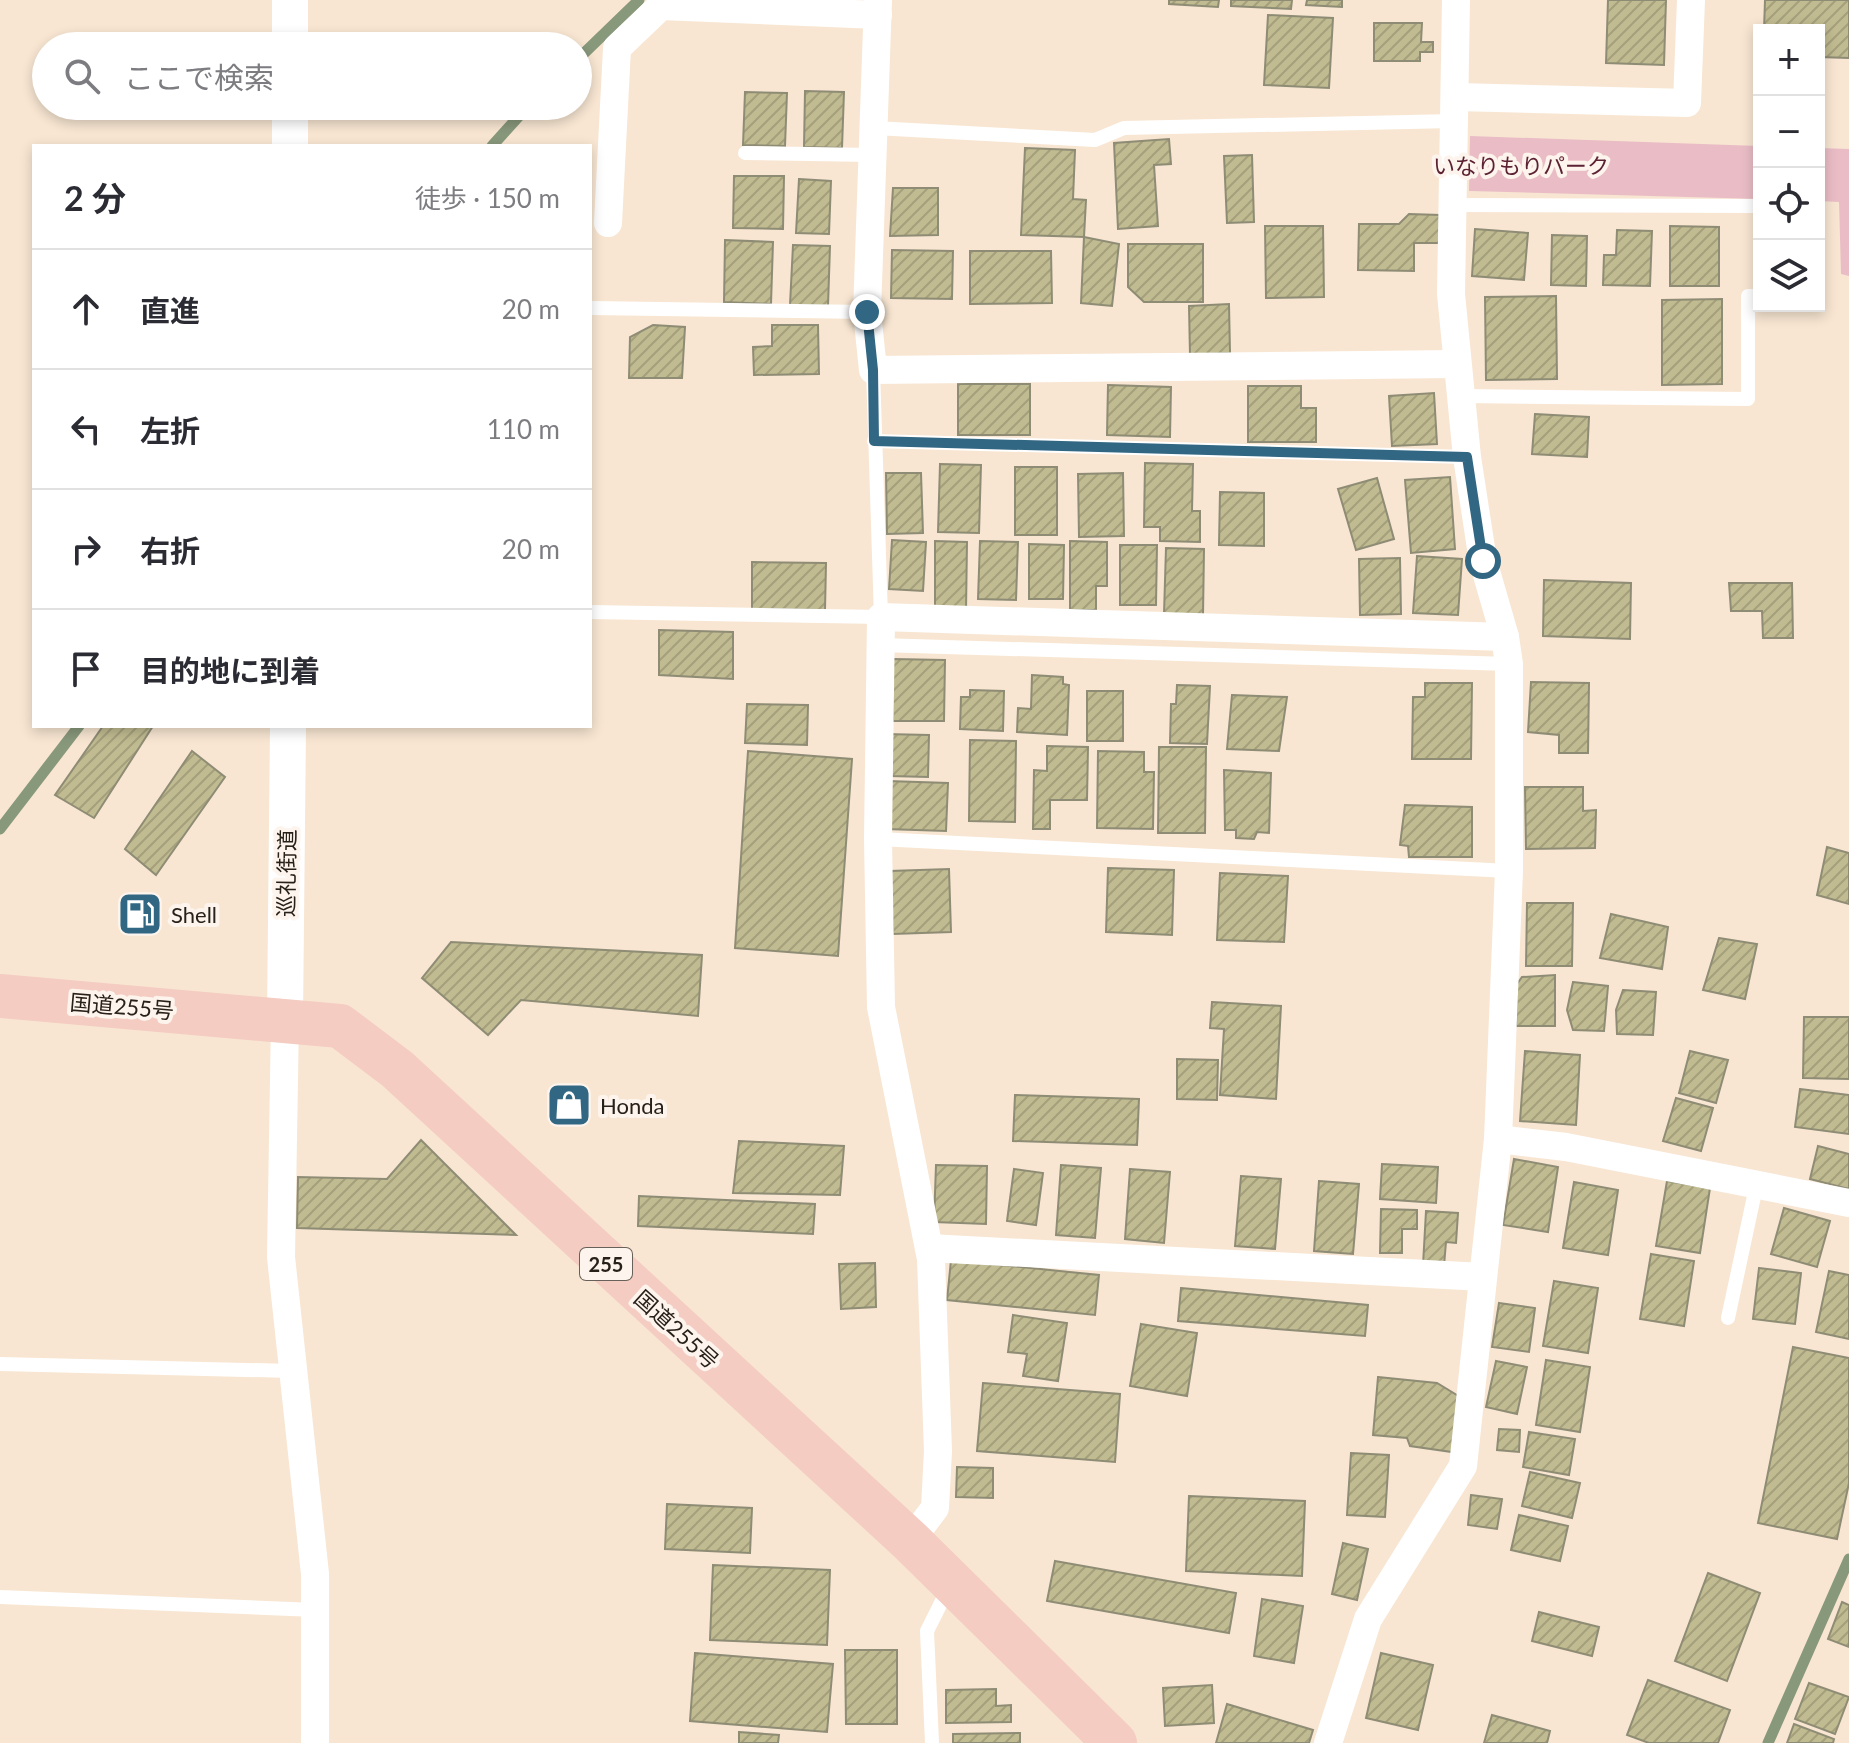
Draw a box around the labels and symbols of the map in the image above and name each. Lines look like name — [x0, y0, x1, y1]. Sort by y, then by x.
park label: いなりもりパーク — [1433, 152, 1609, 179]
route end — [849, 294, 885, 330]
route start — [1465, 543, 1501, 579]
street label: 巡礼街道 — [272, 829, 300, 917]
fuel station icon: Shell — [116, 890, 164, 938]
place label: Shell — [171, 901, 217, 928]
street label: 国道255号 — [69, 988, 175, 1024]
shop icon: Honda — [545, 1081, 593, 1129]
place label: Honda — [600, 1092, 664, 1119]
road number: 255 — [580, 1248, 632, 1280]
street label: 国道255号 — [629, 1284, 725, 1374]

